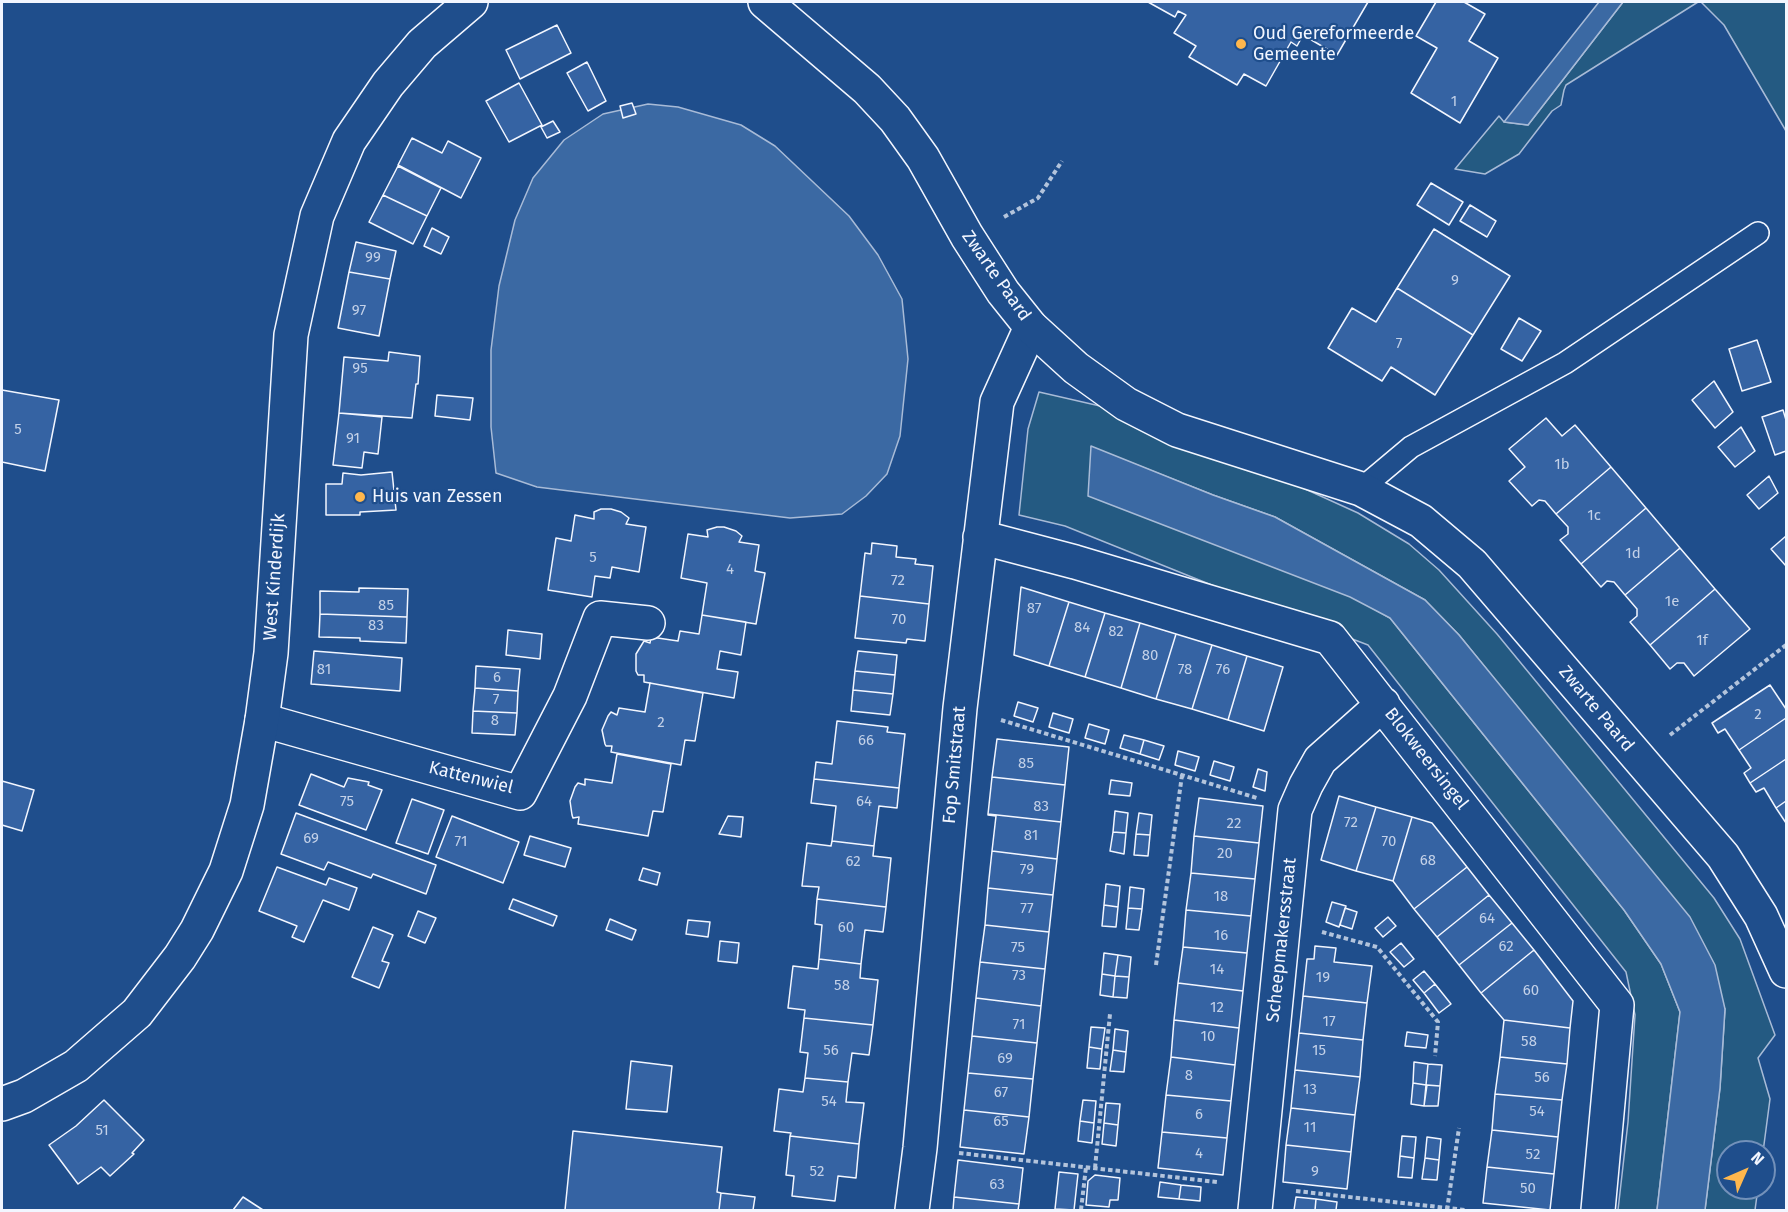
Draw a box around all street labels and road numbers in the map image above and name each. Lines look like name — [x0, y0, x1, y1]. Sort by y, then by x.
street label: Zwarte Paard — [957, 227, 1035, 325]
street label: West Kinderdijk — [260, 513, 290, 641]
street label: Zwarte Paard — [1554, 662, 1638, 756]
street label: Blokweersingel — [1380, 704, 1472, 814]
street label: Fop Smitstraat — [939, 705, 971, 825]
street label: Kattenwiel — [426, 757, 516, 799]
street label: Scheepmakersstraat — [1263, 857, 1301, 1023]

